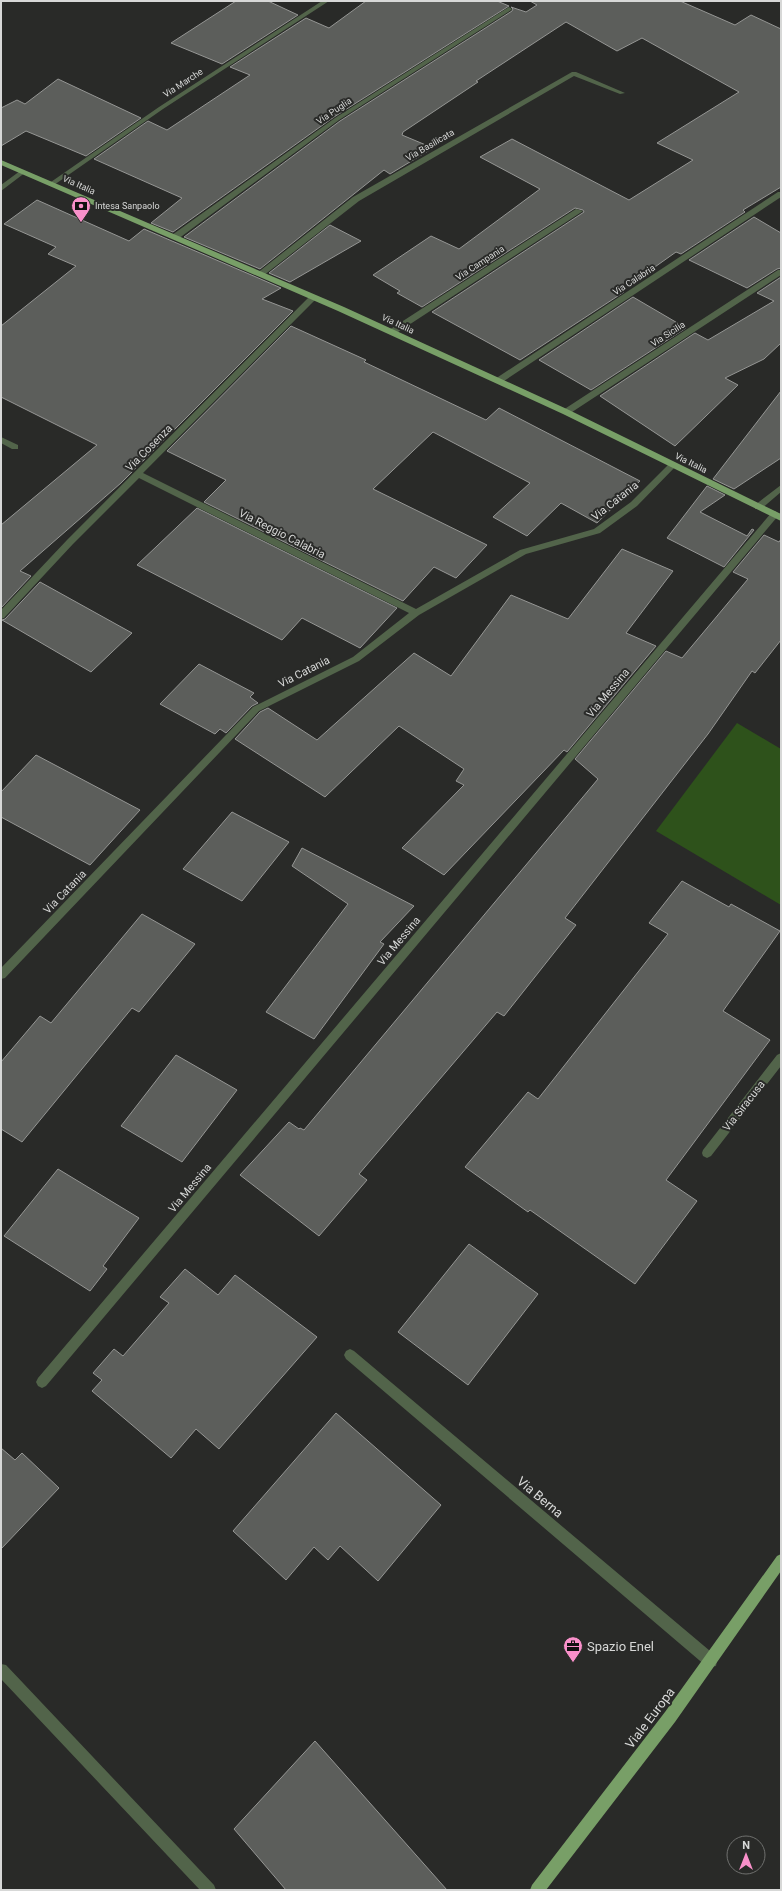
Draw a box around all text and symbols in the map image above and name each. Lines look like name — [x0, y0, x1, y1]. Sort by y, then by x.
street label: Via Marche — [161, 66, 205, 100]
street label: Via Puglia — [315, 96, 353, 126]
street label: Via Basilicata — [404, 127, 456, 163]
street label: Via Italia — [61, 173, 97, 197]
bank icon: Intesa Sanpaolo — [70, 195, 92, 223]
place label: Intesa Sanpaolo — [95, 201, 160, 211]
street label: Via Campania — [454, 244, 506, 282]
street label: Via Calabria — [611, 263, 657, 297]
street label: Via Italia — [380, 312, 416, 336]
street label: Via Sicilia — [649, 319, 687, 349]
street label: Via Cosenza — [123, 422, 175, 474]
street label: Via Italia — [673, 451, 709, 475]
street label: Via Catania — [589, 479, 641, 523]
street label: Via Reggio Calabria — [237, 507, 327, 561]
street label: Via Catania — [276, 654, 332, 690]
street label: Via Messina — [584, 666, 632, 720]
street label: Via Catania — [41, 867, 89, 917]
street label: Via Messina — [375, 914, 423, 968]
street label: Via Siracusa — [720, 1078, 768, 1134]
street label: Via Messina — [166, 1161, 214, 1215]
street label: Via Berna — [514, 1473, 566, 1521]
office icon: Spazio Enel — [562, 1635, 584, 1663]
place label: Spazio Enel — [587, 1639, 654, 1654]
street label: Viale Europa — [622, 1685, 678, 1751]
north arrow — [726, 1835, 766, 1875]
text: N — [742, 1839, 750, 1852]

